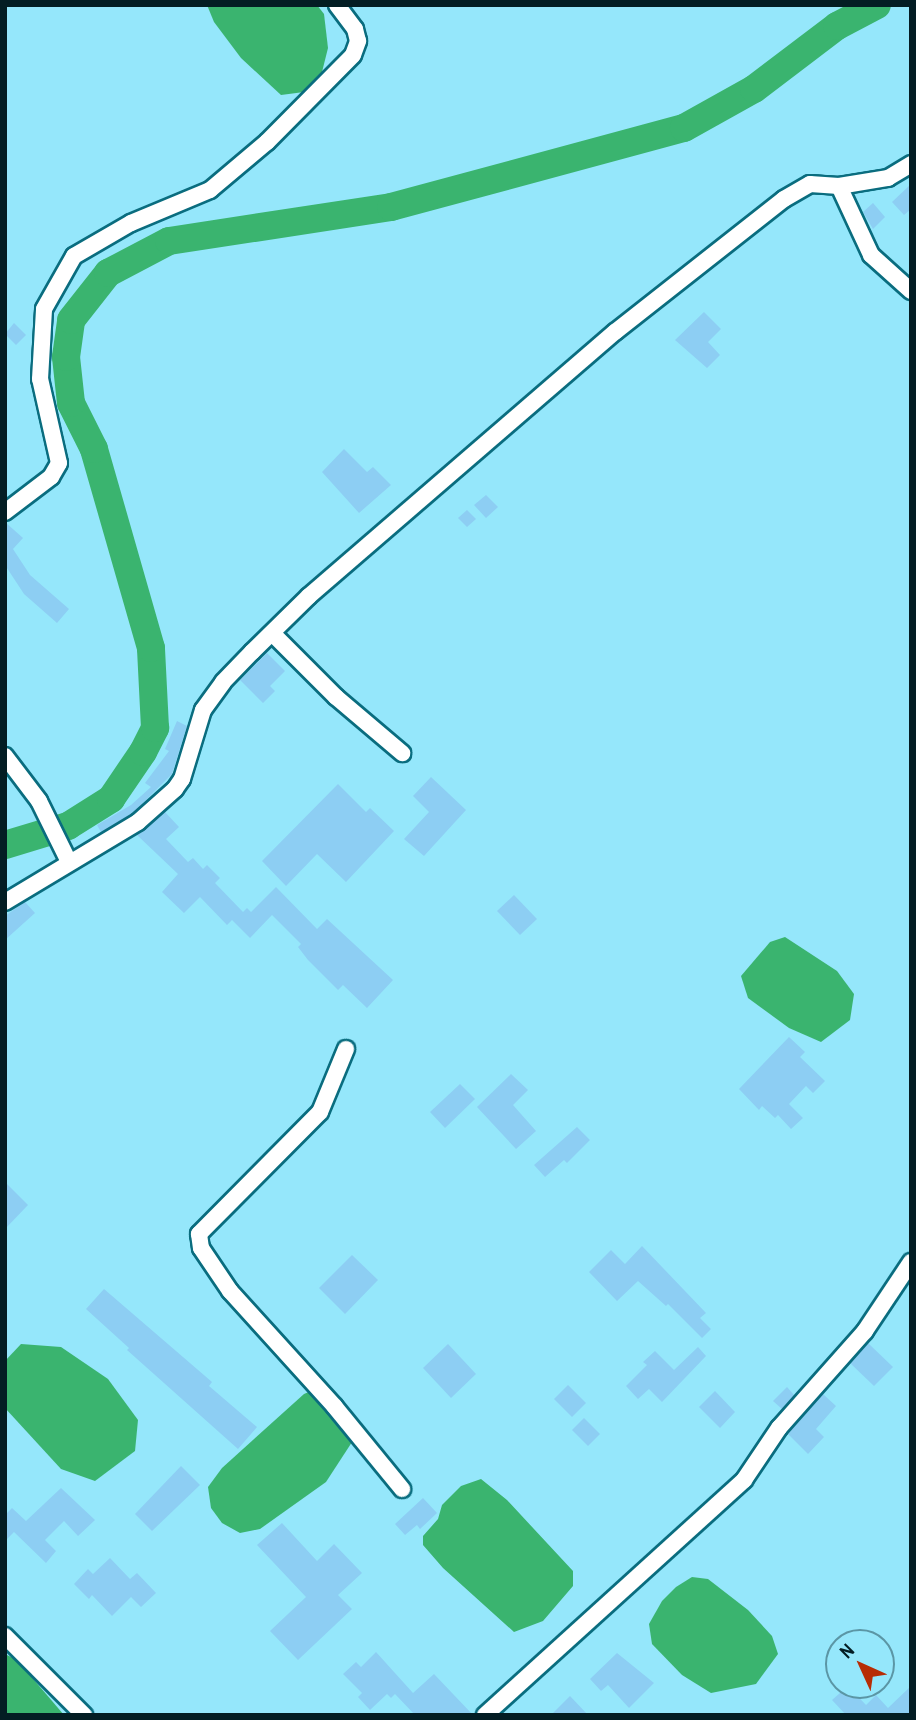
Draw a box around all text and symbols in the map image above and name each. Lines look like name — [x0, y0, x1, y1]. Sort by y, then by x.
north arrow — [825, 1629, 895, 1699]
text: N — [833, 1637, 860, 1664]

